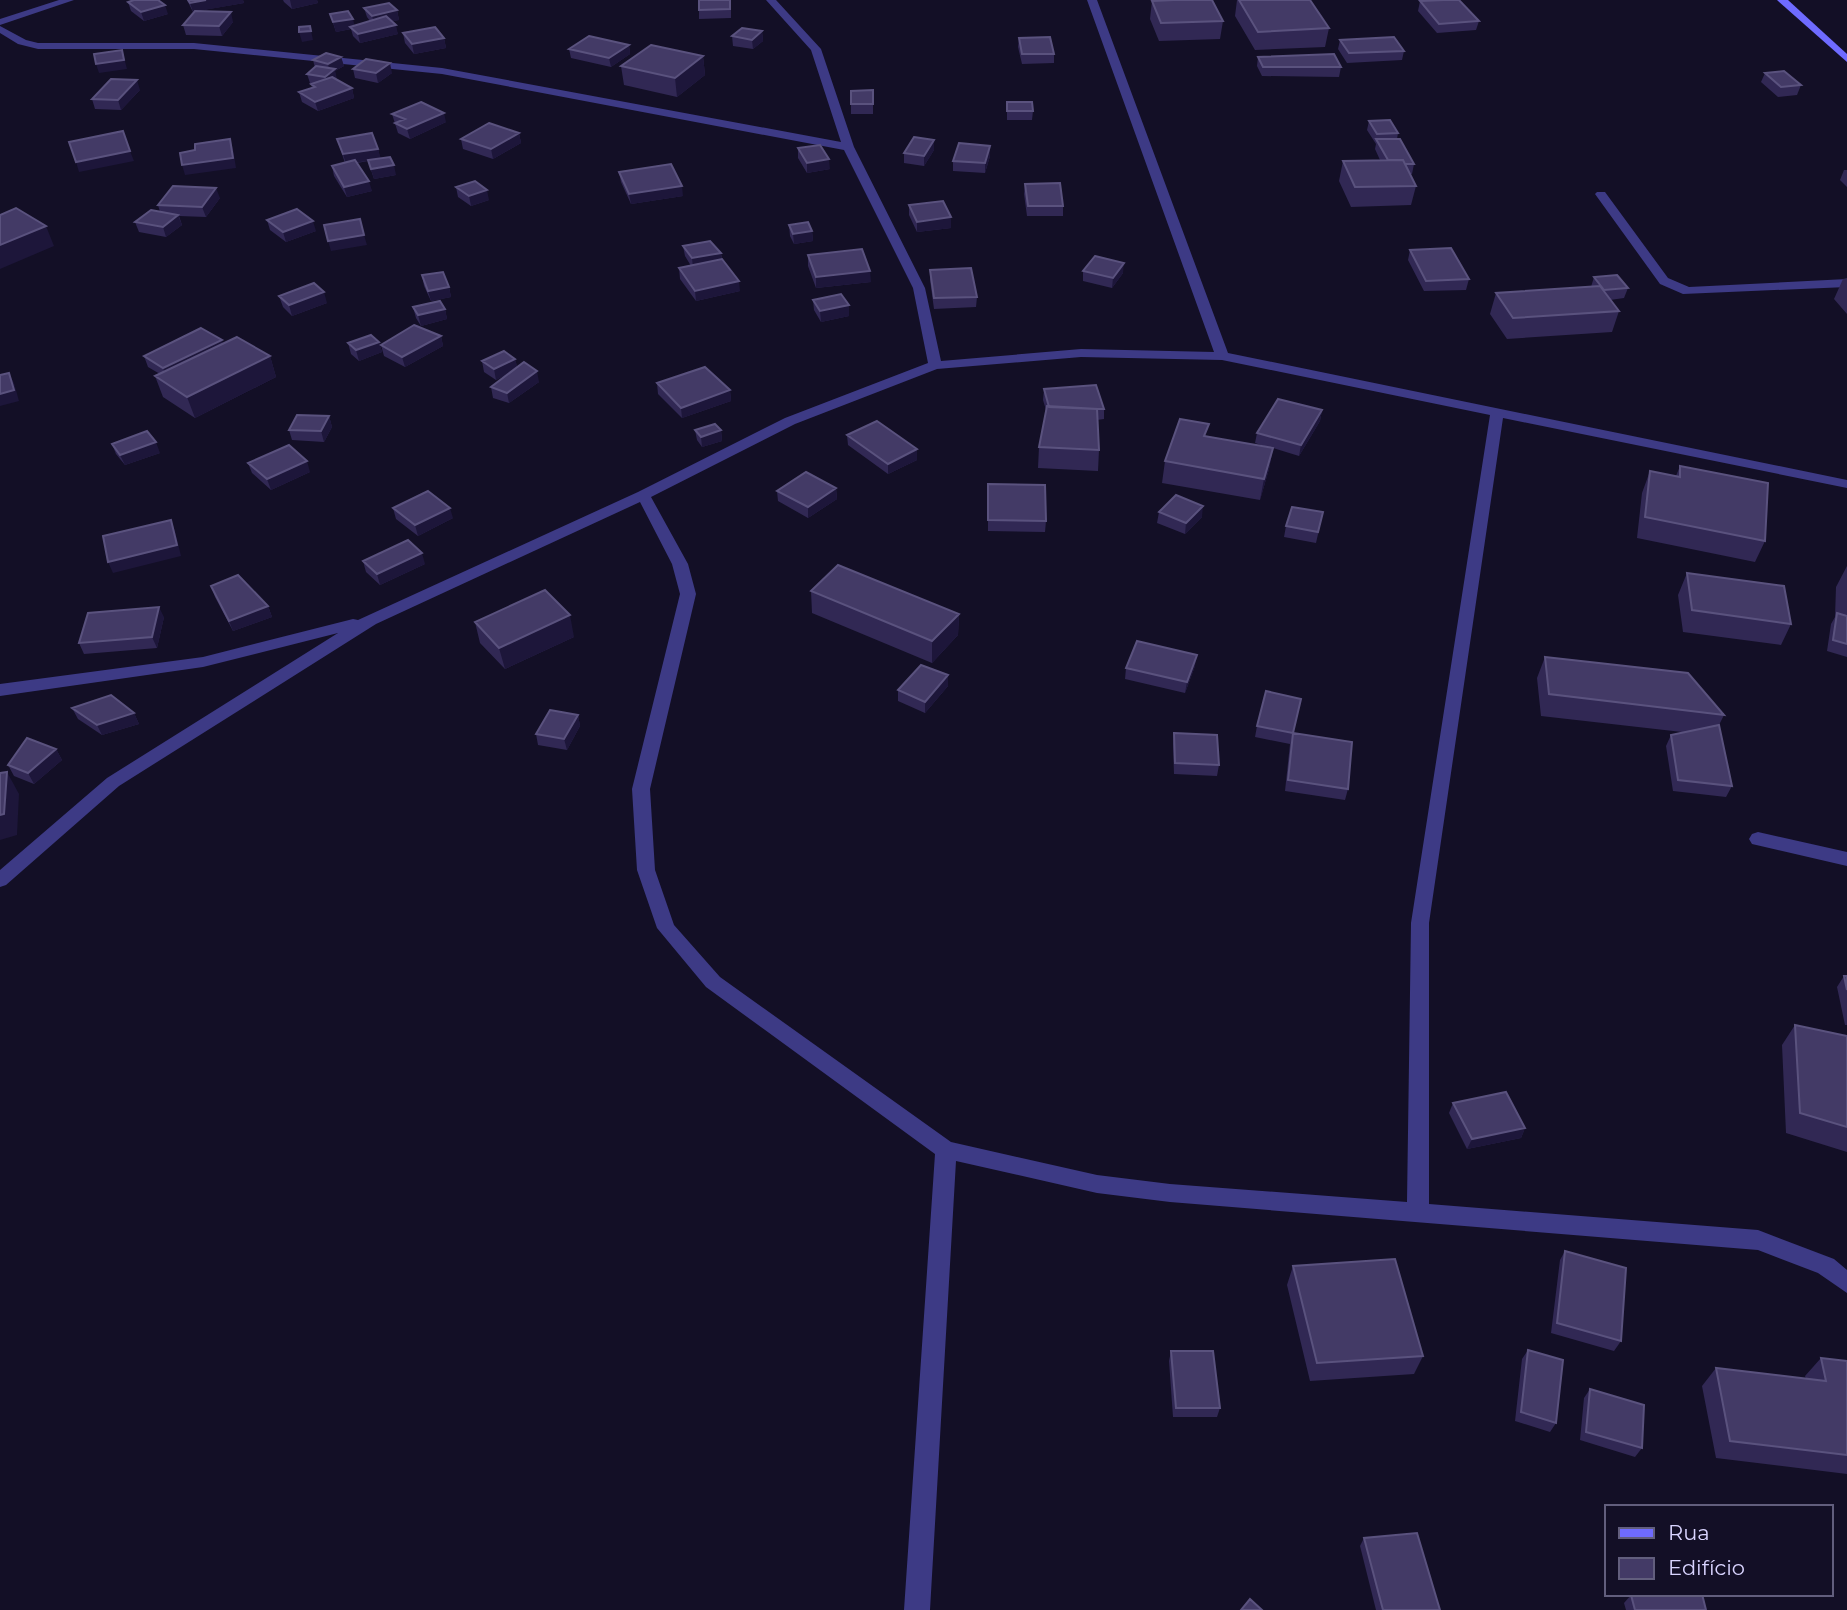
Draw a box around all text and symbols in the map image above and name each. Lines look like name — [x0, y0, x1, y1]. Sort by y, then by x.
legend — [1605, 1505, 1833, 1596]
text: Rua — [1668, 1520, 1710, 1545]
text: Edifício — [1668, 1555, 1745, 1580]

